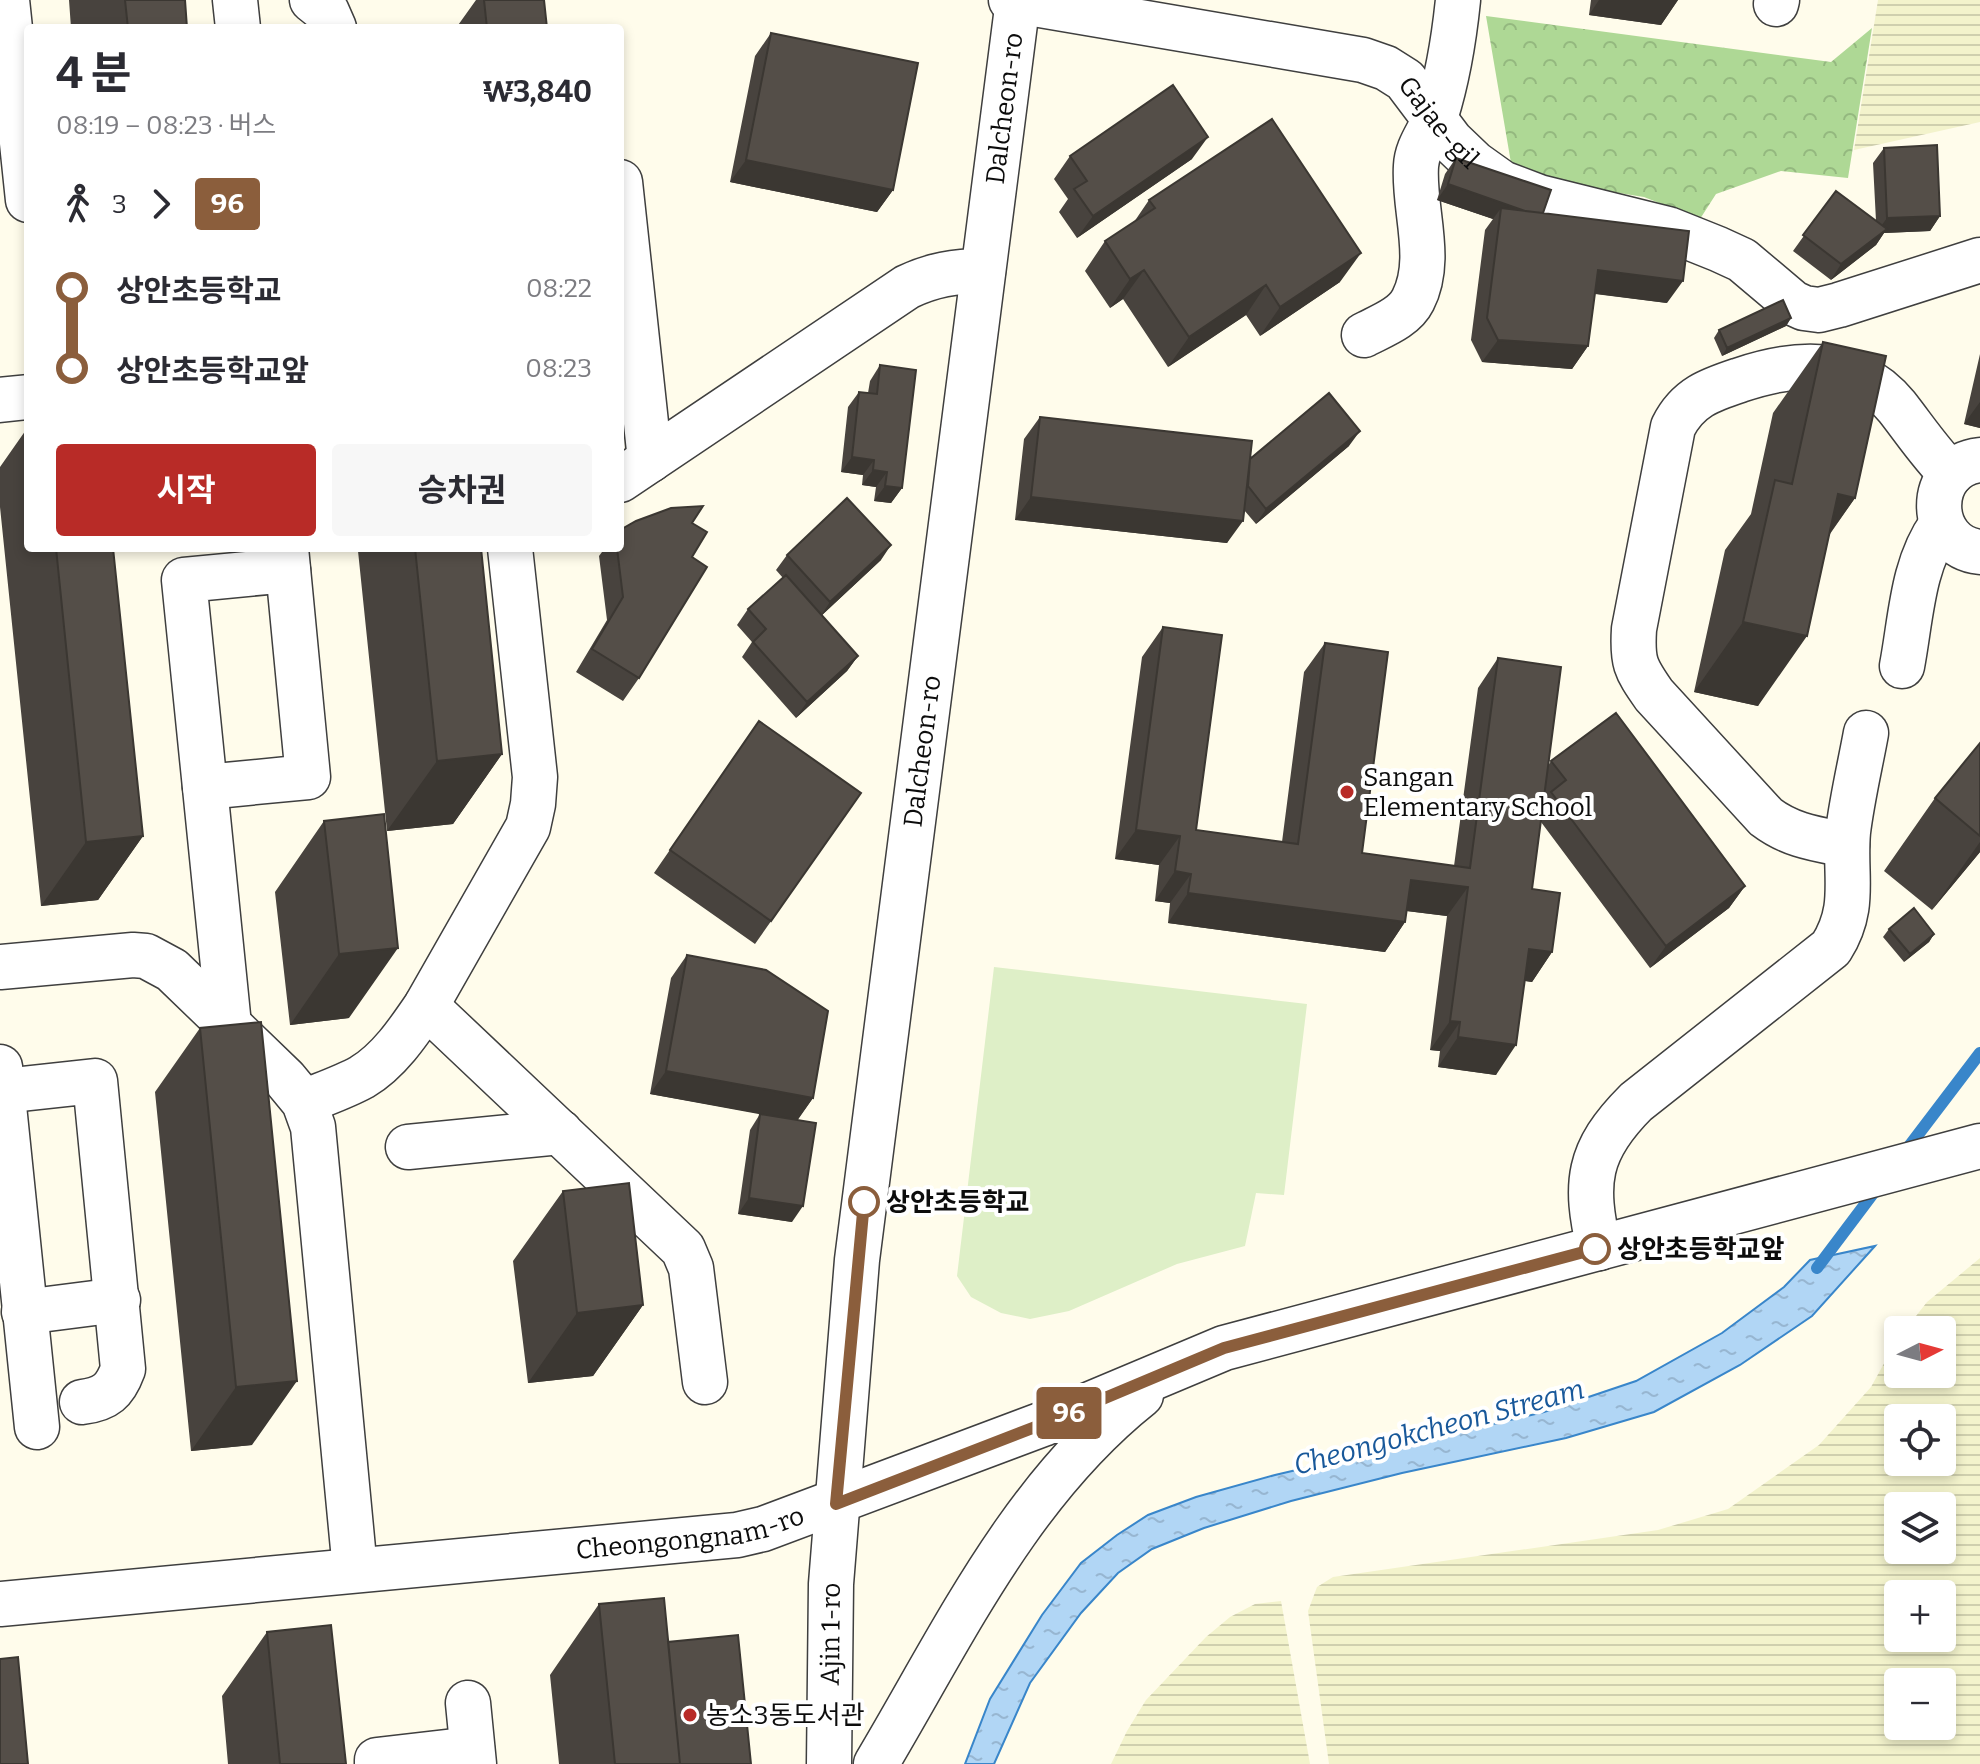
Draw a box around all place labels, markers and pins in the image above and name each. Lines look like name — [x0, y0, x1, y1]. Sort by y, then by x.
place label: Sangan Elementary School — [1363, 762, 1592, 823]
marker: Sangan Elementary School — [1338, 783, 1356, 801]
marker: 상안초등학교 — [849, 1187, 879, 1217]
place label: 상안초등학교 — [886, 1187, 1030, 1218]
marker: 상안초등학교앞 — [1580, 1234, 1610, 1264]
place label: 상안초등학교앞 — [1617, 1234, 1785, 1265]
place label: 농소3동도서관 — [706, 1700, 864, 1731]
marker: 농소3동도서관 — [681, 1706, 699, 1724]

